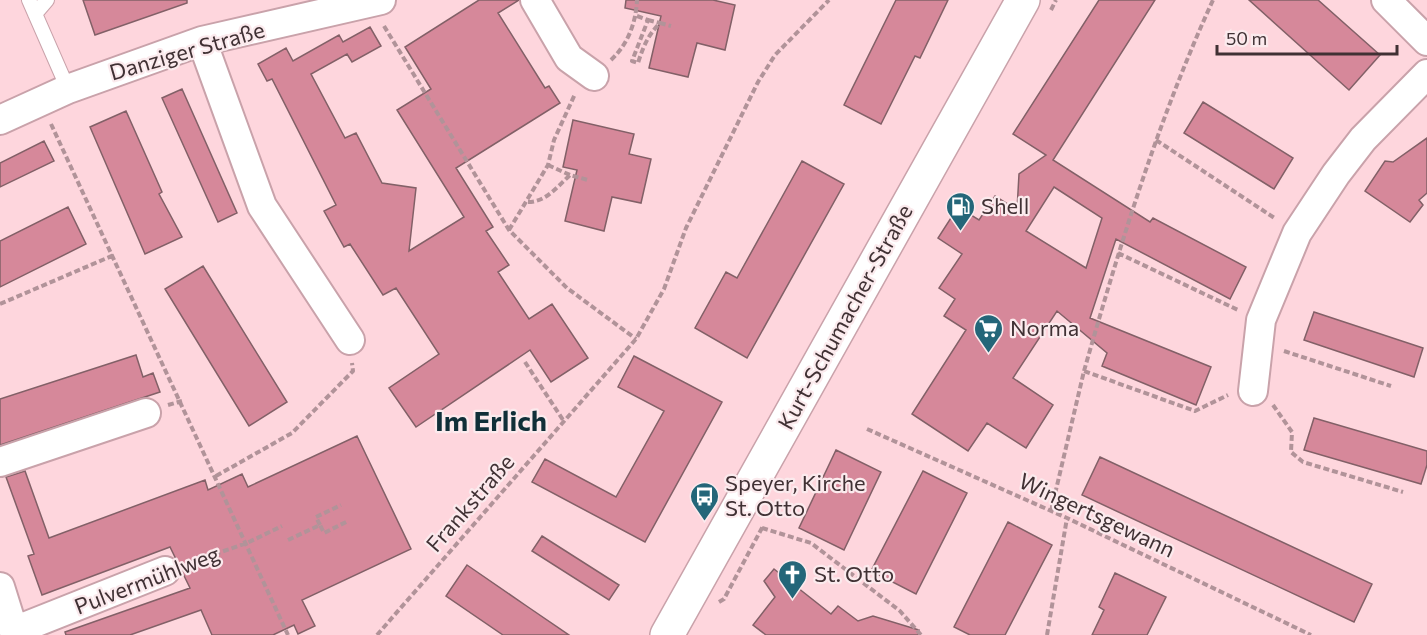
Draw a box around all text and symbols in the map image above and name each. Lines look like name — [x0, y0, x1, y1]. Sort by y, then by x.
street label: Danziger Straße — [106, 15, 267, 86]
scale bar — [1217, 18, 1397, 56]
text: 50 m — [1226, 27, 1267, 49]
fuel station icon: Shell — [944, 190, 976, 232]
place label: Shell — [981, 192, 1029, 219]
street label: Kurt-Schumacher-Straße — [771, 200, 918, 434]
supermarket icon: Norma — [973, 312, 1005, 354]
place label: Norma — [1010, 314, 1079, 341]
district label: Im Erlich — [435, 403, 547, 437]
street label: Frankstraße — [420, 448, 519, 557]
street label: Wingertsgewann — [1015, 467, 1179, 562]
place label: Speyer, Kirche St. Otto — [725, 469, 866, 521]
bus stop icon: Speyer, Kirche St. Otto — [688, 480, 720, 522]
street label: Pulvermühlweg — [70, 539, 223, 620]
church icon: St. Otto — [777, 558, 809, 600]
place label: St. Otto — [814, 560, 894, 587]

